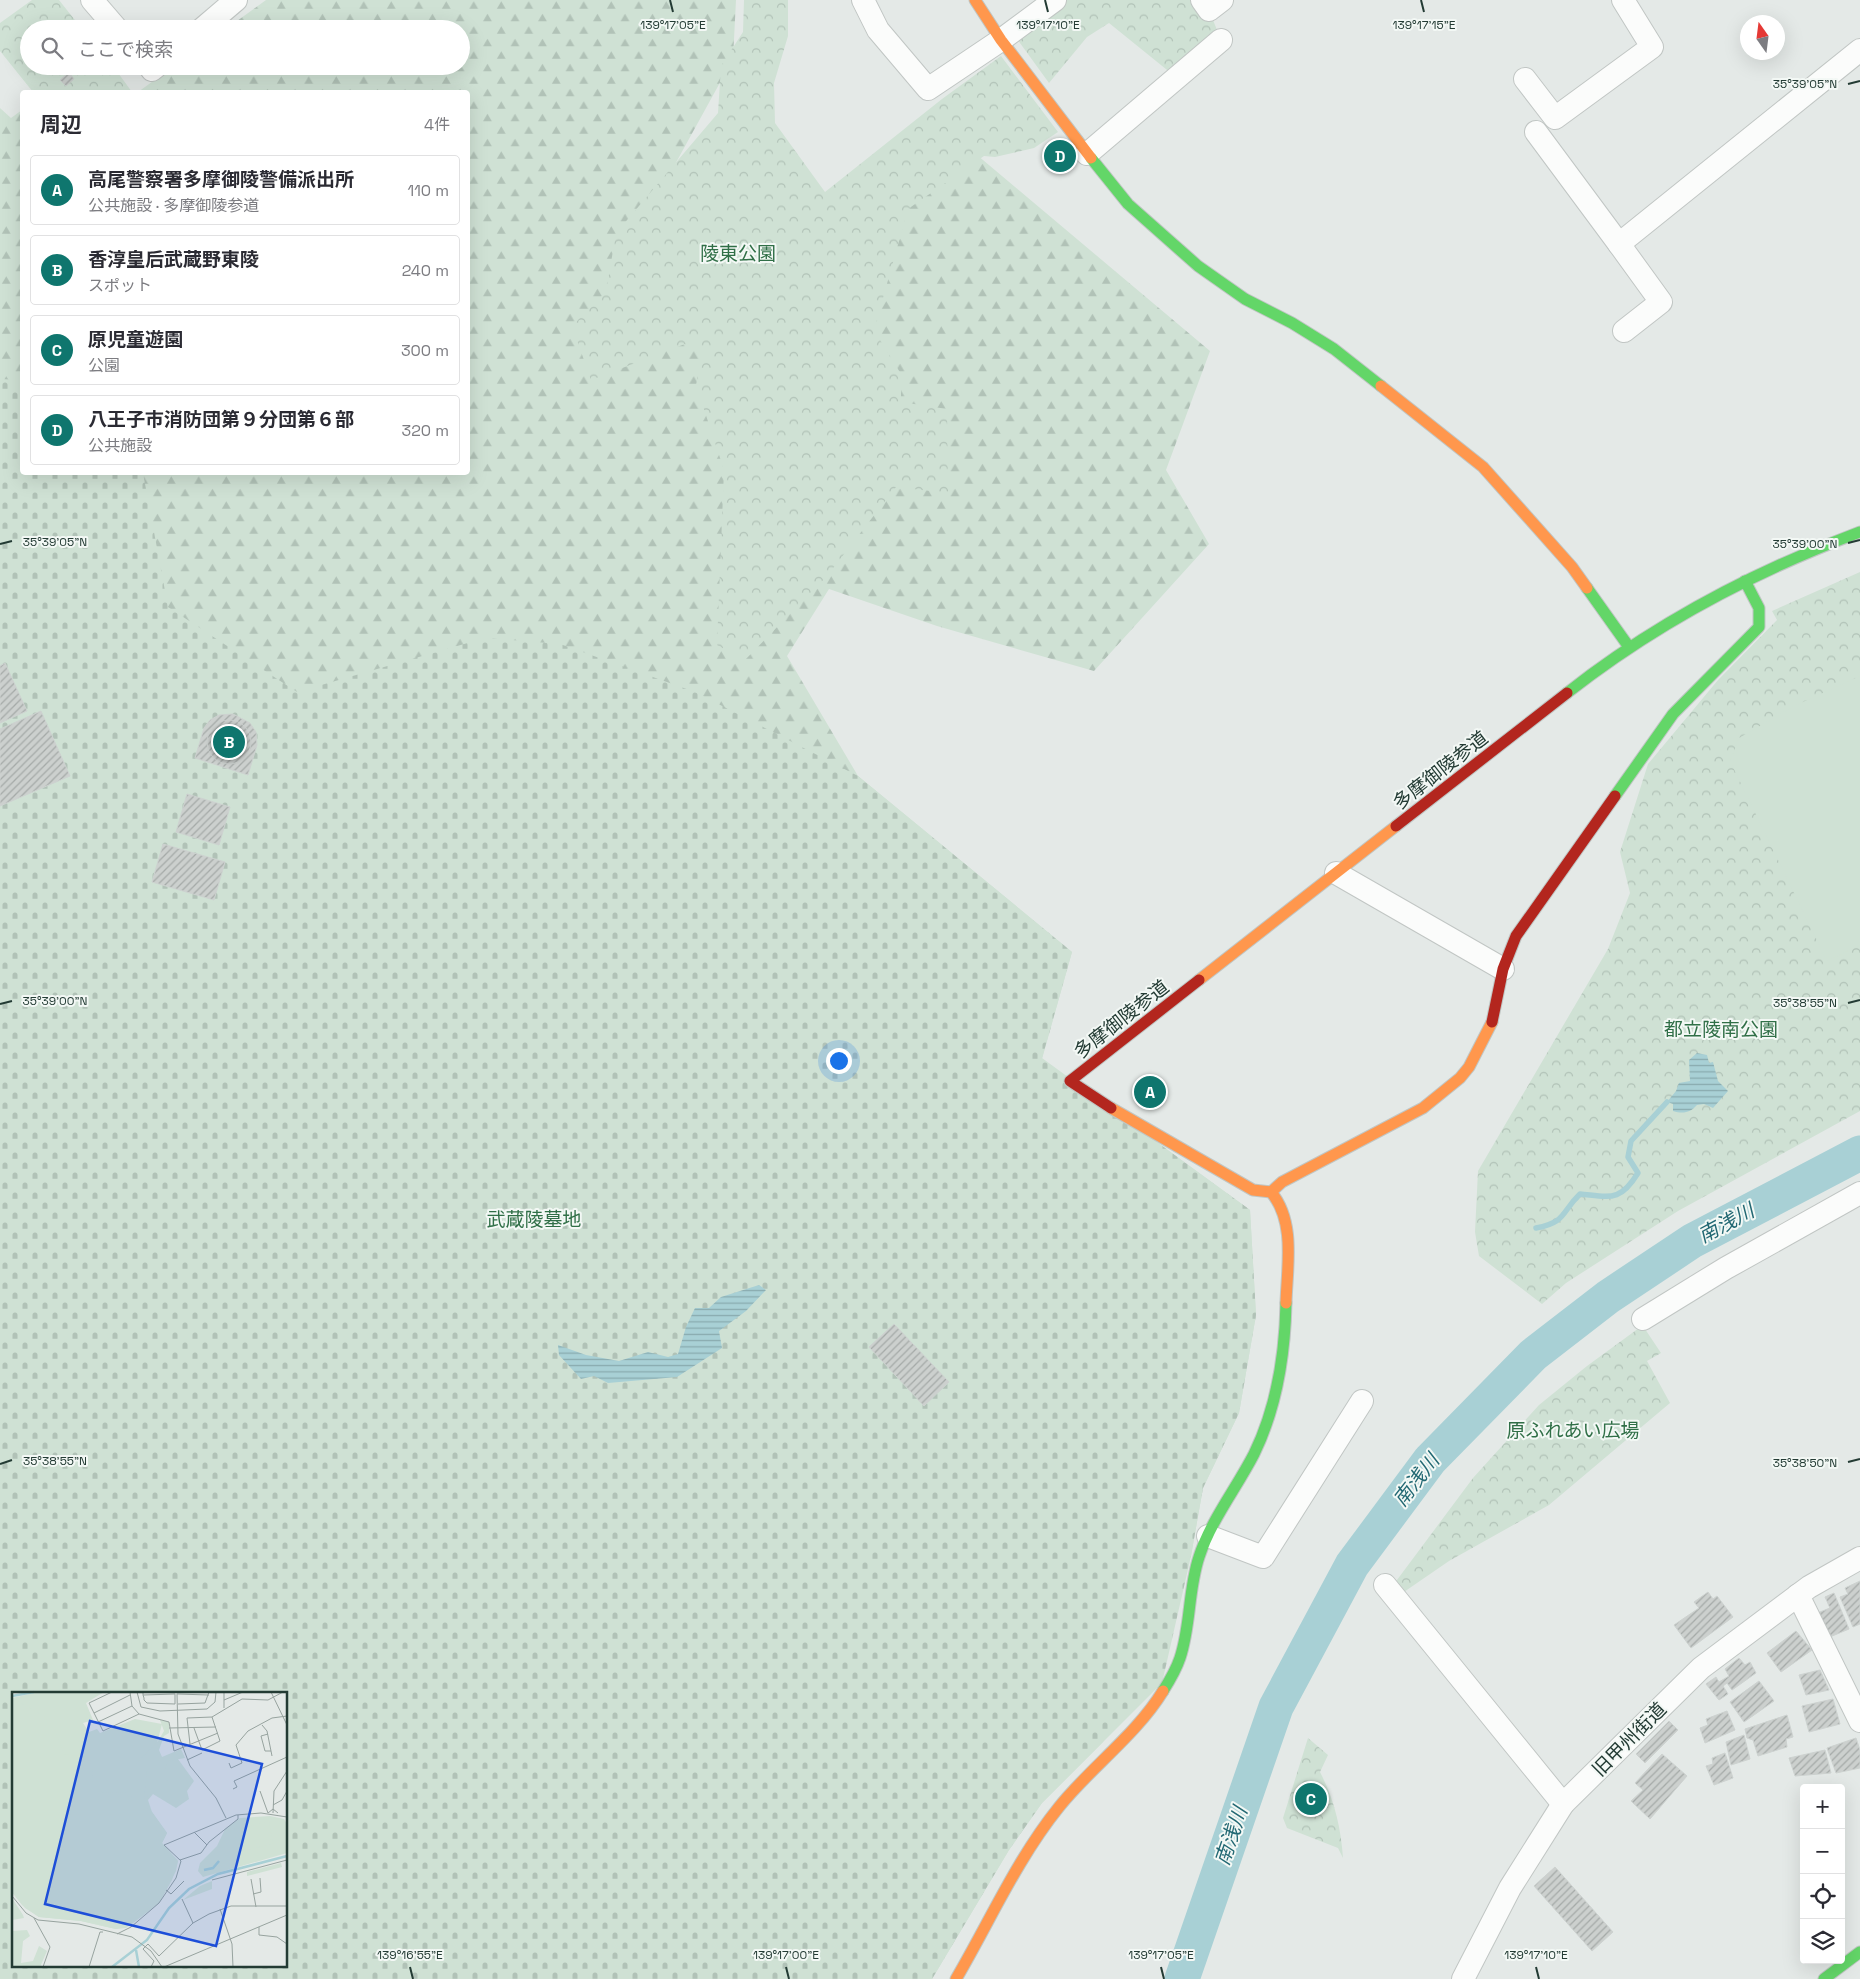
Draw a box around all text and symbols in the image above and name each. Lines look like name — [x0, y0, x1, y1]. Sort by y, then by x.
north arrow — [1740, 15, 1785, 60]
text: 139°17'05"E — [640, 17, 706, 33]
text: 139°17'10"E — [1016, 17, 1080, 33]
text: 139°17'15"E — [1392, 17, 1456, 33]
search box — [20, 20, 470, 75]
icon: search — [38, 34, 66, 62]
text: ここで検索 — [78, 37, 173, 62]
text: 35°39'05"N — [1773, 76, 1837, 92]
text: 周辺 — [40, 111, 82, 138]
text: 4件 — [424, 114, 450, 135]
pin: D — [1044, 137, 1076, 175]
text: 高尾警察署多摩御陵警備派出所 — [88, 167, 354, 192]
text: A — [52, 180, 62, 201]
text: 110 m — [407, 180, 449, 201]
text: 公共施設 · 多摩御陵参道 — [88, 195, 259, 216]
park label: 陵東公園 — [700, 241, 776, 266]
text: 香淳皇后武蔵野東陵 — [88, 247, 259, 272]
text: B — [52, 260, 62, 281]
text: 240 m — [402, 260, 449, 281]
text: スポット — [88, 275, 152, 296]
text: 原児童遊園 — [88, 327, 183, 352]
text: C — [52, 340, 62, 361]
text: 300 m — [401, 340, 449, 361]
text: 公園 — [88, 355, 120, 376]
text: 八王子市消防団第９分団第６部 — [88, 407, 354, 432]
text: D — [52, 420, 62, 441]
text: 320 m — [402, 420, 449, 441]
text: 公共施設 — [88, 435, 152, 456]
text: 35°39'05"N — [23, 534, 87, 550]
text: 35°39'00"N — [1772, 536, 1838, 552]
pin: B — [213, 723, 245, 761]
street label: 多摩御陵参道 — [1388, 725, 1493, 815]
street label: 多摩御陵参道 — [1069, 974, 1174, 1064]
text: 35°39'00"N — [22, 993, 88, 1009]
text: 35°38'55"N — [1773, 995, 1837, 1011]
park label: 都立陵南公園 — [1664, 1017, 1778, 1042]
your location — [826, 1048, 852, 1074]
pin: A — [1134, 1073, 1166, 1111]
water label: 南浅川 — [1693, 1196, 1760, 1249]
park label: 武蔵陵墓地 — [486, 1207, 582, 1232]
park label: 原ふれあい広場 — [1506, 1418, 1640, 1443]
water label: 南浅川 — [1387, 1447, 1446, 1512]
text: 35°38'55"N — [23, 1453, 87, 1469]
text: 35°38'50"N — [1773, 1455, 1837, 1471]
inset map — [12, 1692, 288, 1966]
street label: 旧甲州街道 — [1587, 1697, 1672, 1782]
pin: C — [1295, 1780, 1327, 1818]
map controls — [1800, 1784, 1845, 1964]
button: + — [1800, 1784, 1845, 1829]
water label: 南浅川 — [1209, 1802, 1254, 1869]
button: − — [1800, 1829, 1845, 1874]
button: locate — [1800, 1874, 1845, 1919]
button: layers — [1800, 1919, 1845, 1964]
text: 139°16'55"E — [377, 1947, 443, 1963]
text: 139°17'00"E — [753, 1947, 819, 1963]
text: 139°17'05"E — [1128, 1947, 1194, 1963]
text: 139°17'10"E — [1504, 1947, 1568, 1963]

